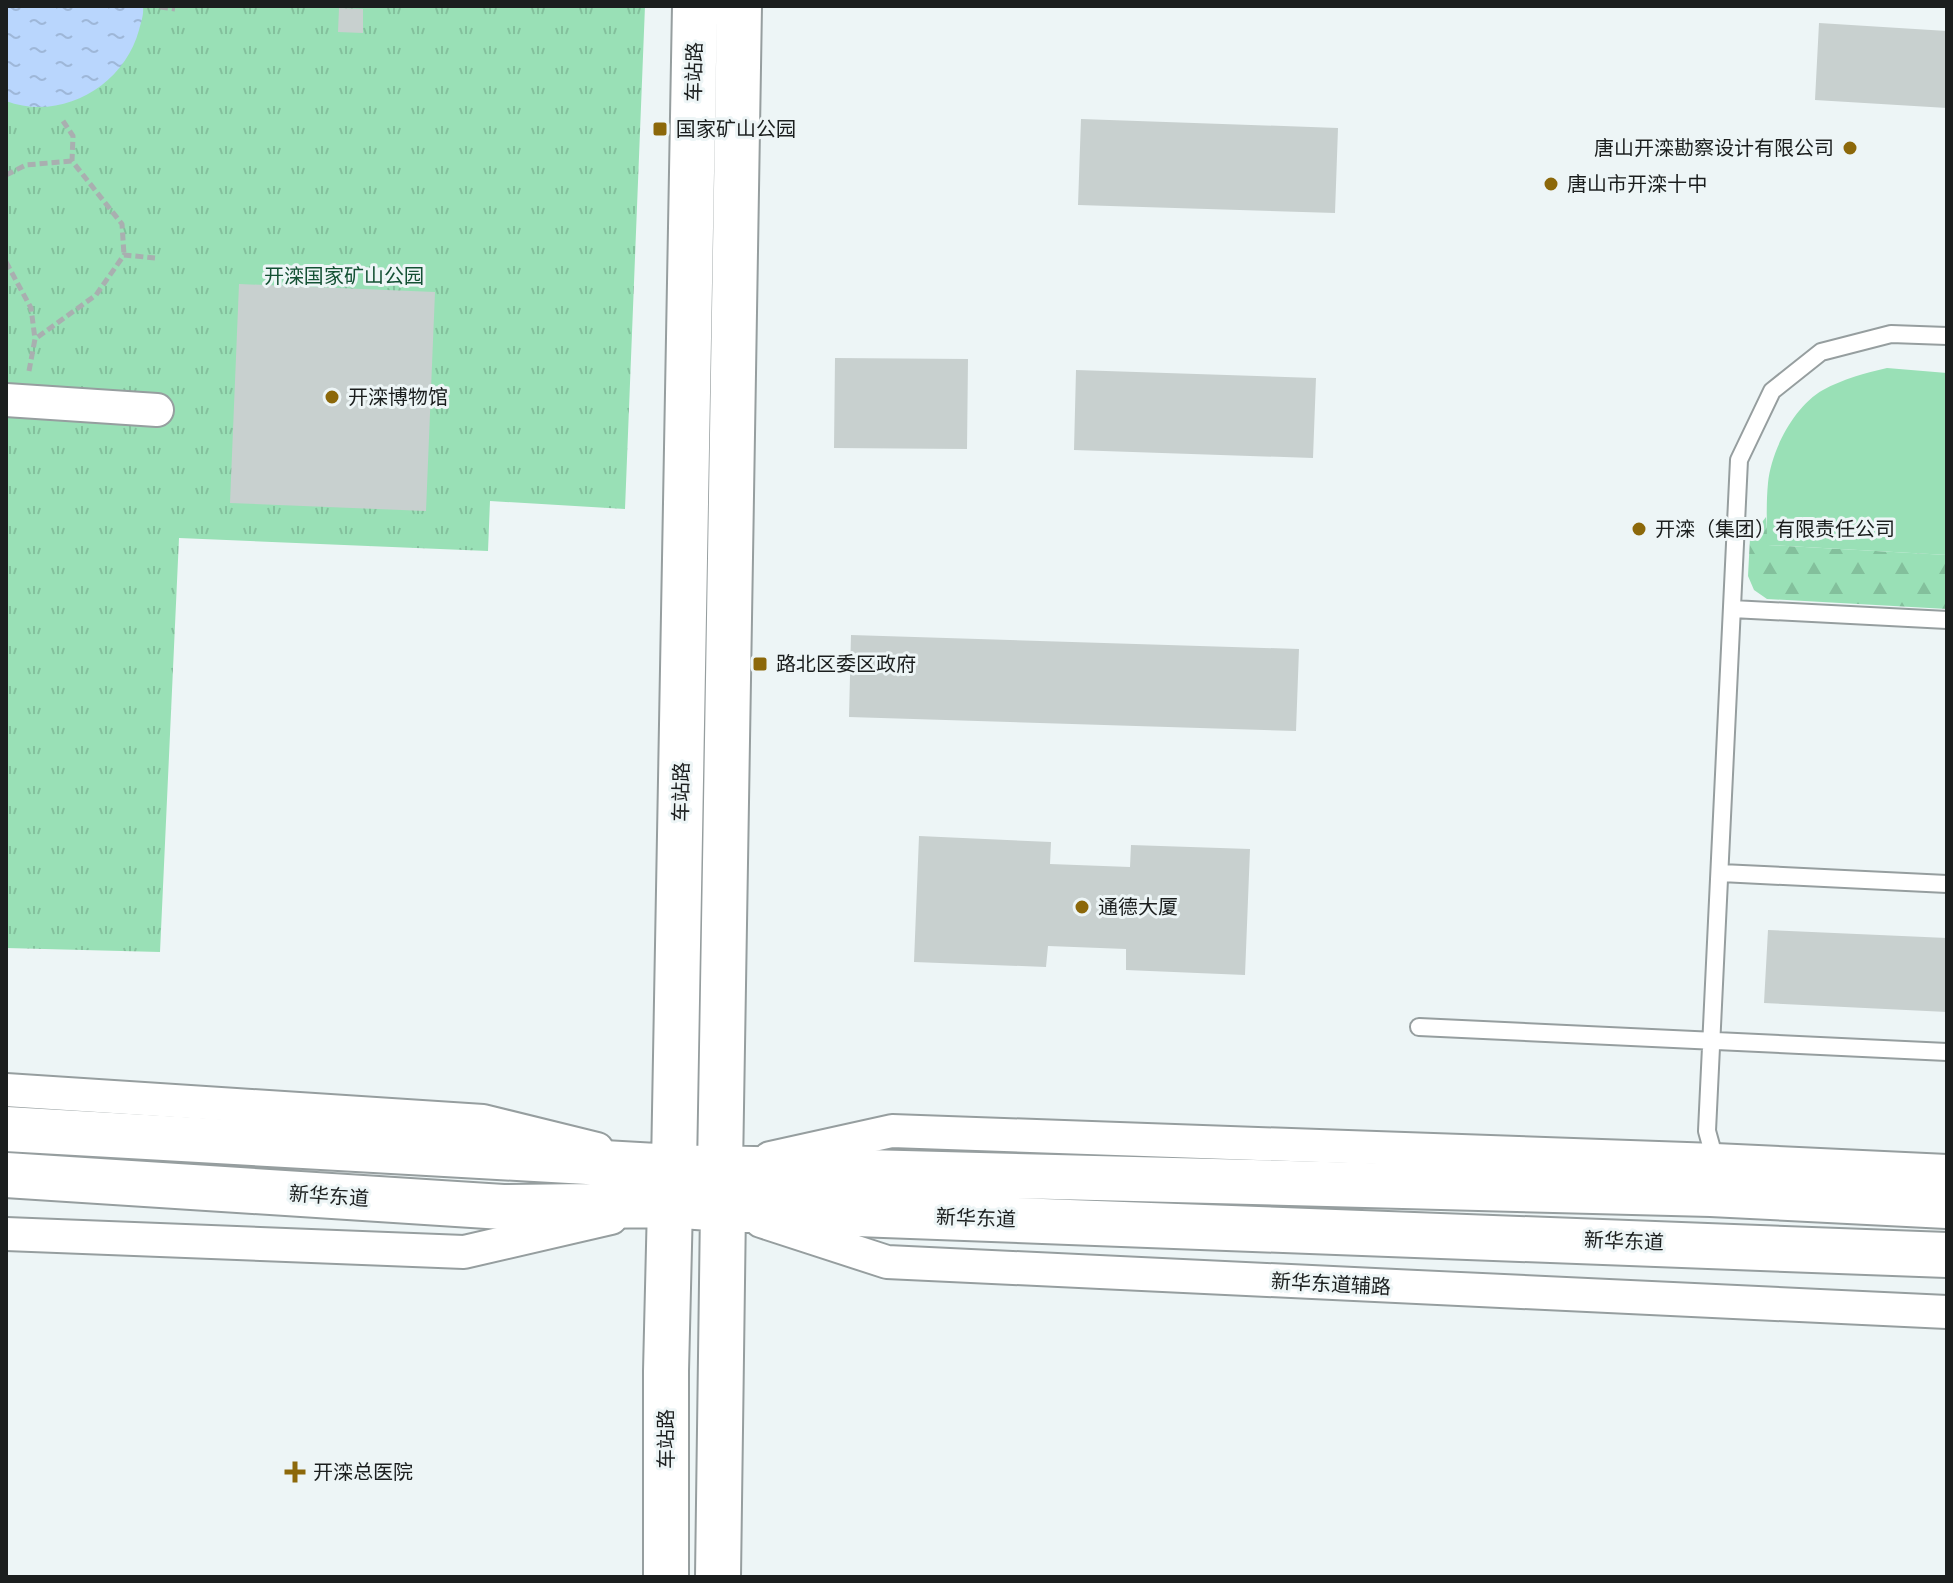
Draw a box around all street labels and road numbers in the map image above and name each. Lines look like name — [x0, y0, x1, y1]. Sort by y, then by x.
street label: 车站路 — [681, 42, 707, 102]
street label: 车站路 — [668, 762, 694, 822]
street label: 新华东道 — [288, 1181, 370, 1211]
street label: 新华东道 — [936, 1205, 1016, 1231]
street label: 新华东道 — [1584, 1228, 1664, 1254]
street label: 新华东道辅路 — [1270, 1269, 1392, 1299]
street label: 车站路 — [654, 1409, 678, 1469]

